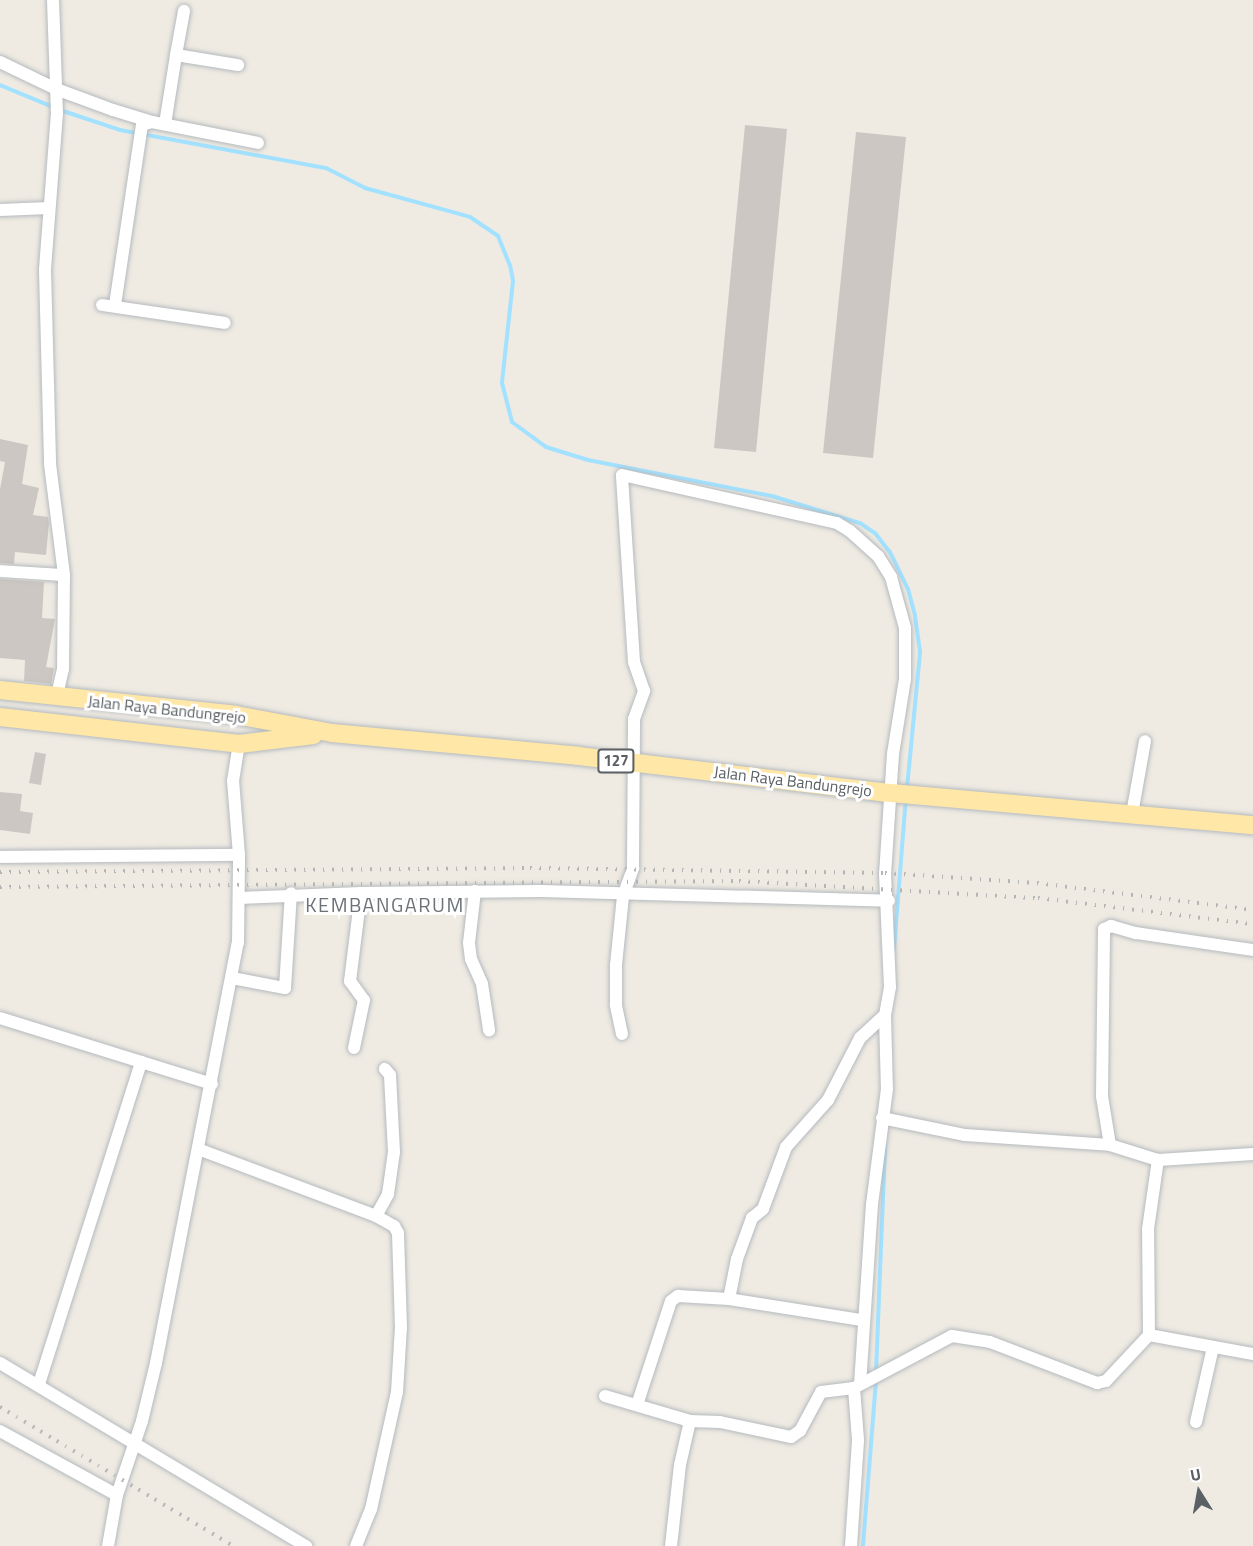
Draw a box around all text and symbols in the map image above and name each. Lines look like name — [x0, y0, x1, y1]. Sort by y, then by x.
street label: Jalan Raya Bandungrejo — [87, 691, 247, 727]
road number: 127 — [596, 749, 636, 773]
street label: Jalan Raya Bandungrejo — [713, 762, 873, 800]
district label: KEMBANGARUM — [305, 892, 465, 916]
north arrow — [1169, 1462, 1229, 1522]
text: U — [1188, 1462, 1203, 1487]

